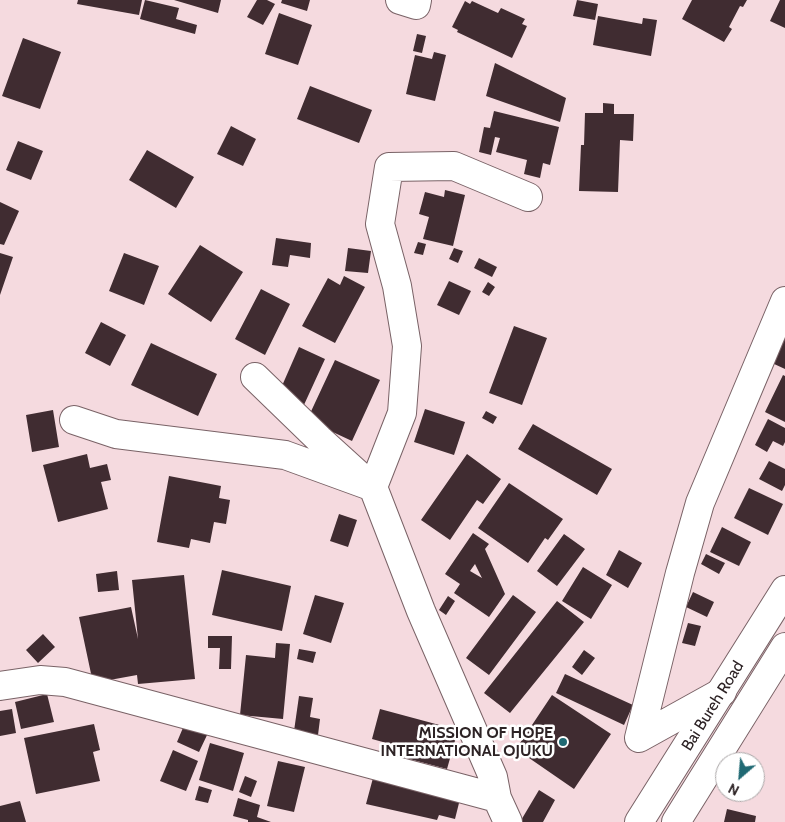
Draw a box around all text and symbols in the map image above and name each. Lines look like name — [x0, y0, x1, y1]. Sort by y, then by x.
street label: Bai Bureh Road — [678, 658, 748, 754]
place label: MISSION OF HOPE INTERNATIONAL OJUKU — [381, 723, 553, 761]
marker: MISSION OF HOPE INTERNATIONAL OJUKU — [557, 736, 569, 748]
north arrow — [715, 752, 765, 802]
text: N — [725, 779, 742, 800]

